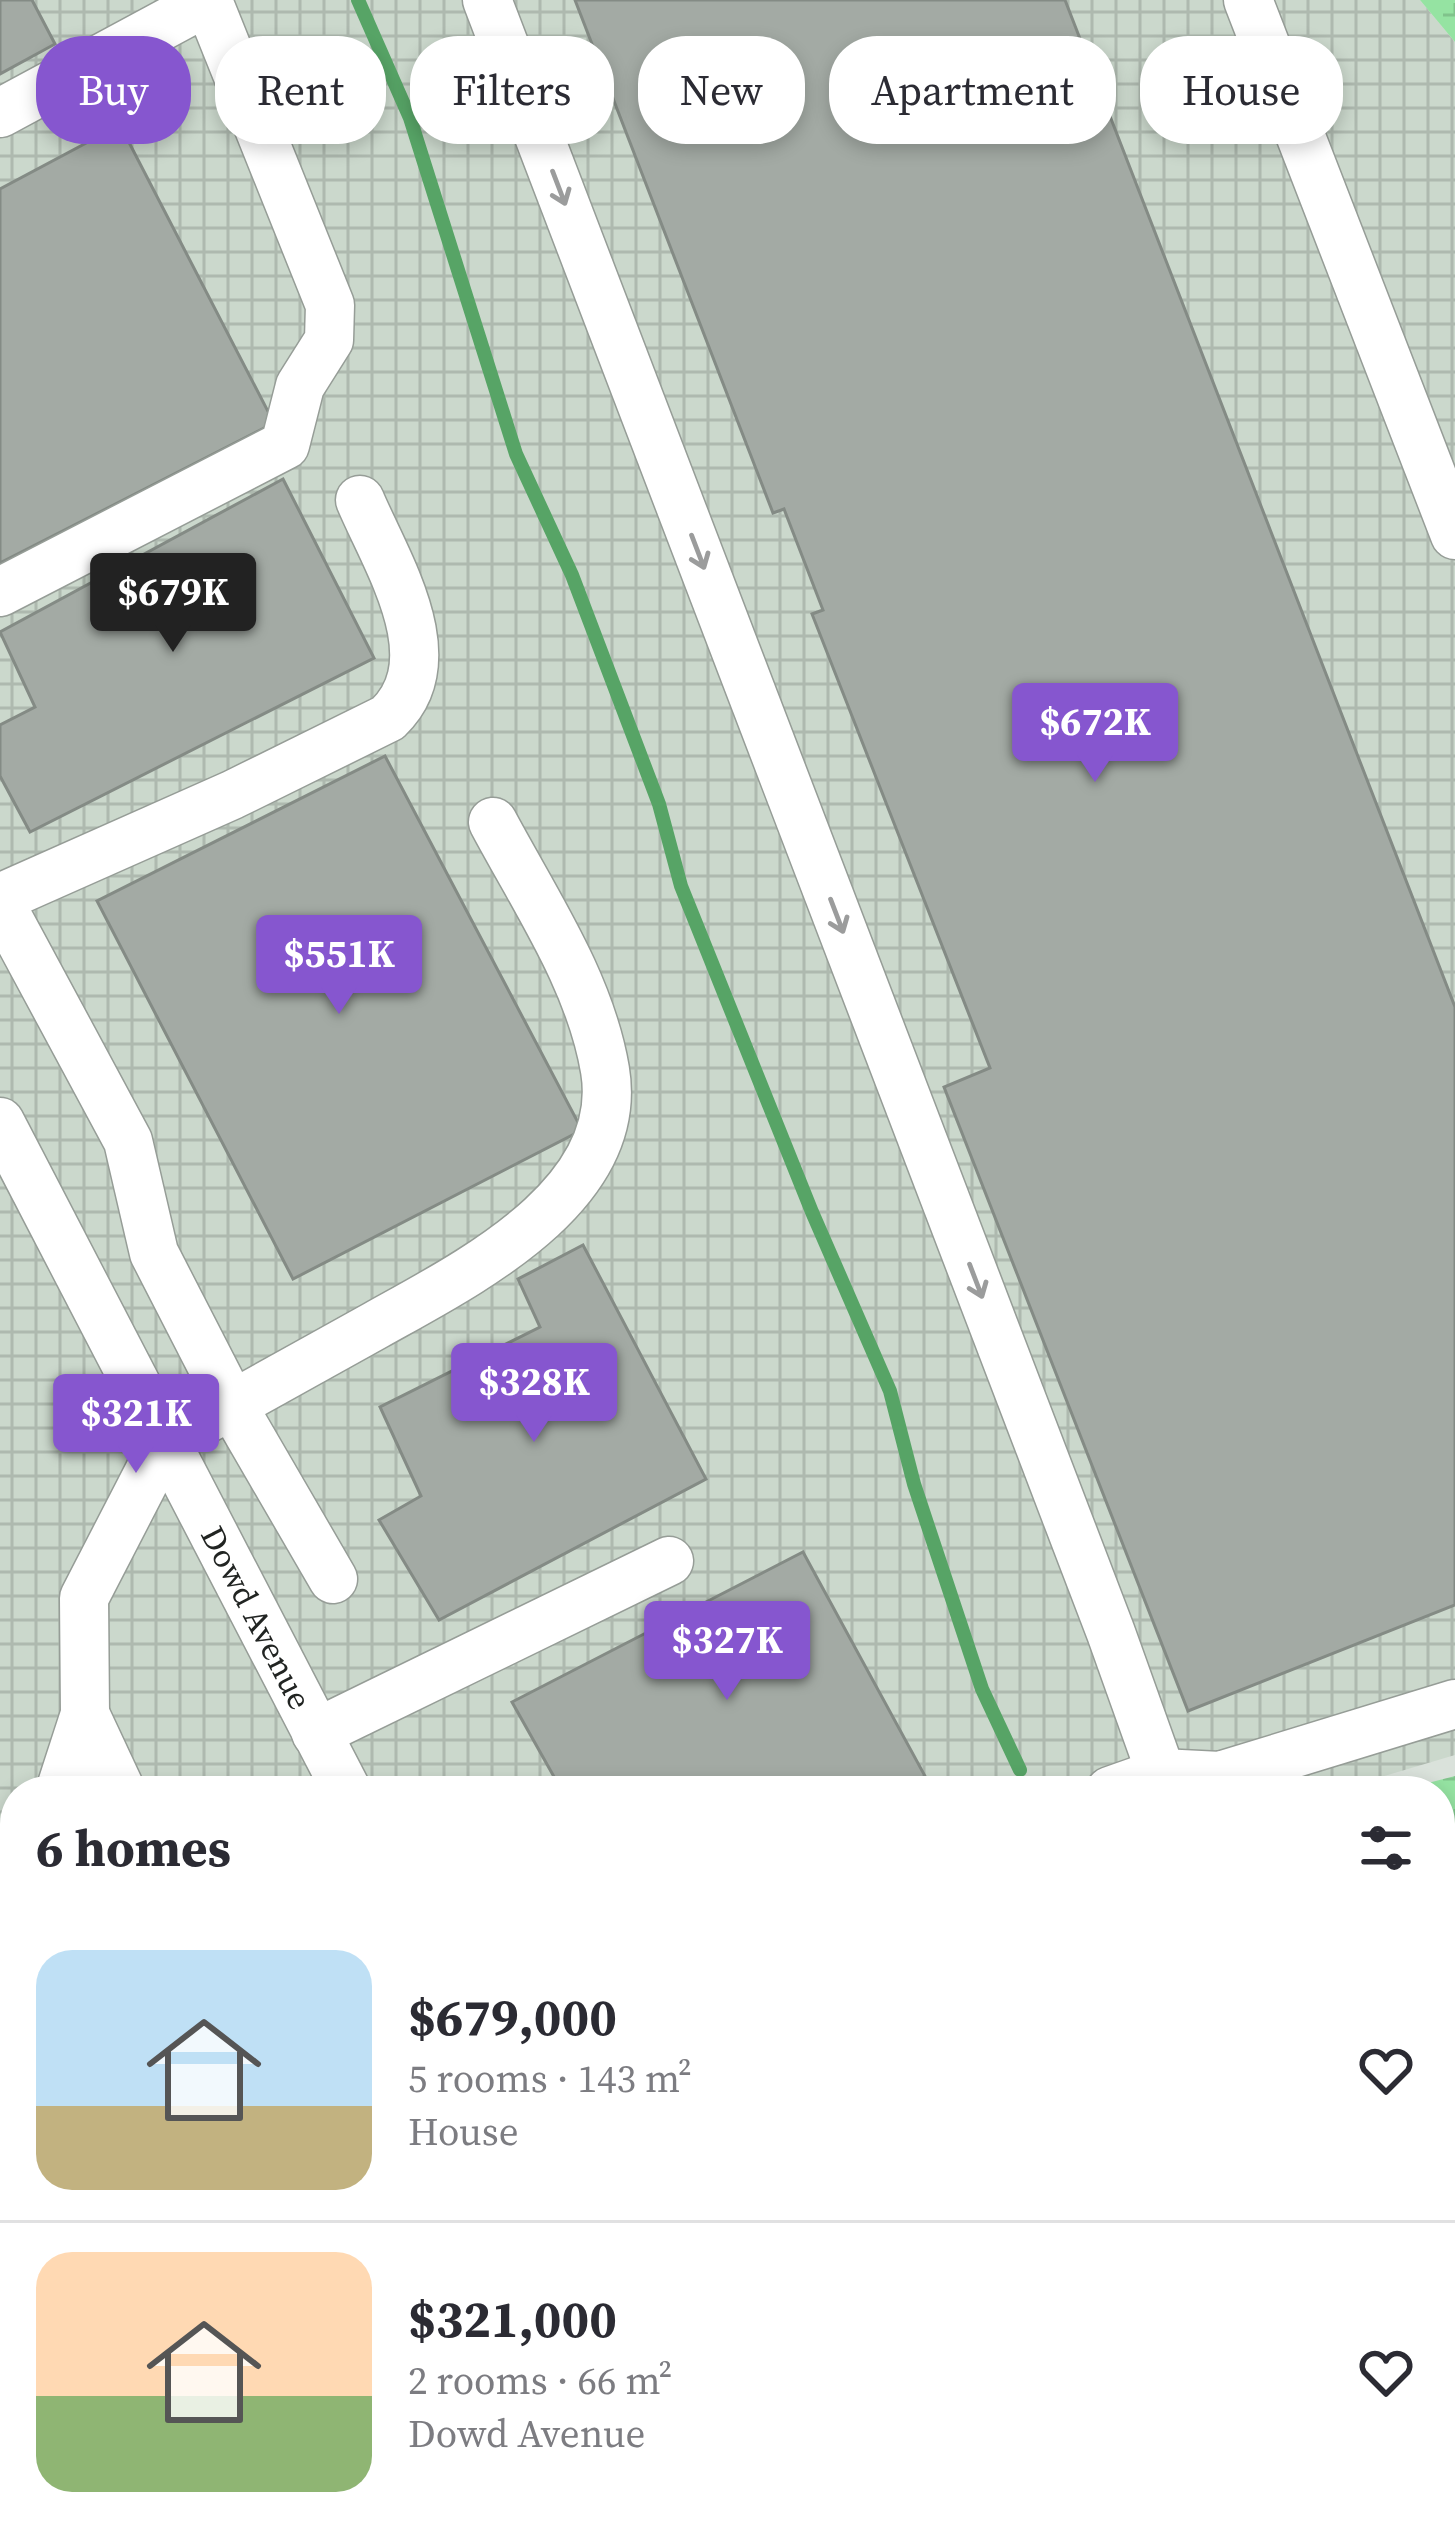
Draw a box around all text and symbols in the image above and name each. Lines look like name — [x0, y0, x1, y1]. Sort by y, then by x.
chip: Buy — [36, 36, 191, 144]
chip: Rent — [215, 36, 386, 144]
chip: Filters — [410, 36, 614, 144]
chip: New — [638, 36, 805, 144]
chip: Apartment — [829, 36, 1116, 144]
chip: House — [1140, 36, 1343, 144]
one-way arrow — [549, 168, 571, 205]
one-way arrow — [689, 533, 711, 570]
pin: $679K — [89, 553, 257, 655]
text: $679K — [117, 565, 229, 618]
pin: $672K — [1011, 683, 1179, 785]
text: $672K — [1039, 695, 1151, 748]
one-way arrow — [828, 897, 850, 934]
pin: $551K — [255, 915, 423, 1017]
text: $551K — [283, 927, 395, 980]
one-way arrow — [967, 1261, 989, 1298]
pin: $328K — [450, 1343, 618, 1445]
text: $328K — [478, 1355, 590, 1408]
pin: $321K — [52, 1374, 220, 1476]
text: $321K — [80, 1386, 192, 1439]
street label: Dowd Avenue — [191, 1518, 323, 1717]
pin: $327K — [643, 1601, 811, 1703]
text: $327K — [671, 1613, 783, 1666]
text: 6 homes — [36, 1813, 231, 1883]
icon: filters — [1353, 1815, 1419, 1881]
text: $679,000 — [408, 1982, 617, 2052]
icon: home — [132, 1998, 276, 2142]
icon: heart — [1353, 2037, 1419, 2103]
text: 5 rooms · 143 m² — [408, 2052, 692, 2105]
text: House — [408, 2105, 519, 2158]
text: $321,000 — [408, 2284, 617, 2354]
icon: home — [132, 2300, 276, 2444]
icon: heart — [1353, 2339, 1419, 2405]
text: 2 rooms · 66 m² — [408, 2354, 672, 2407]
text: Dowd Avenue — [408, 2407, 645, 2460]

